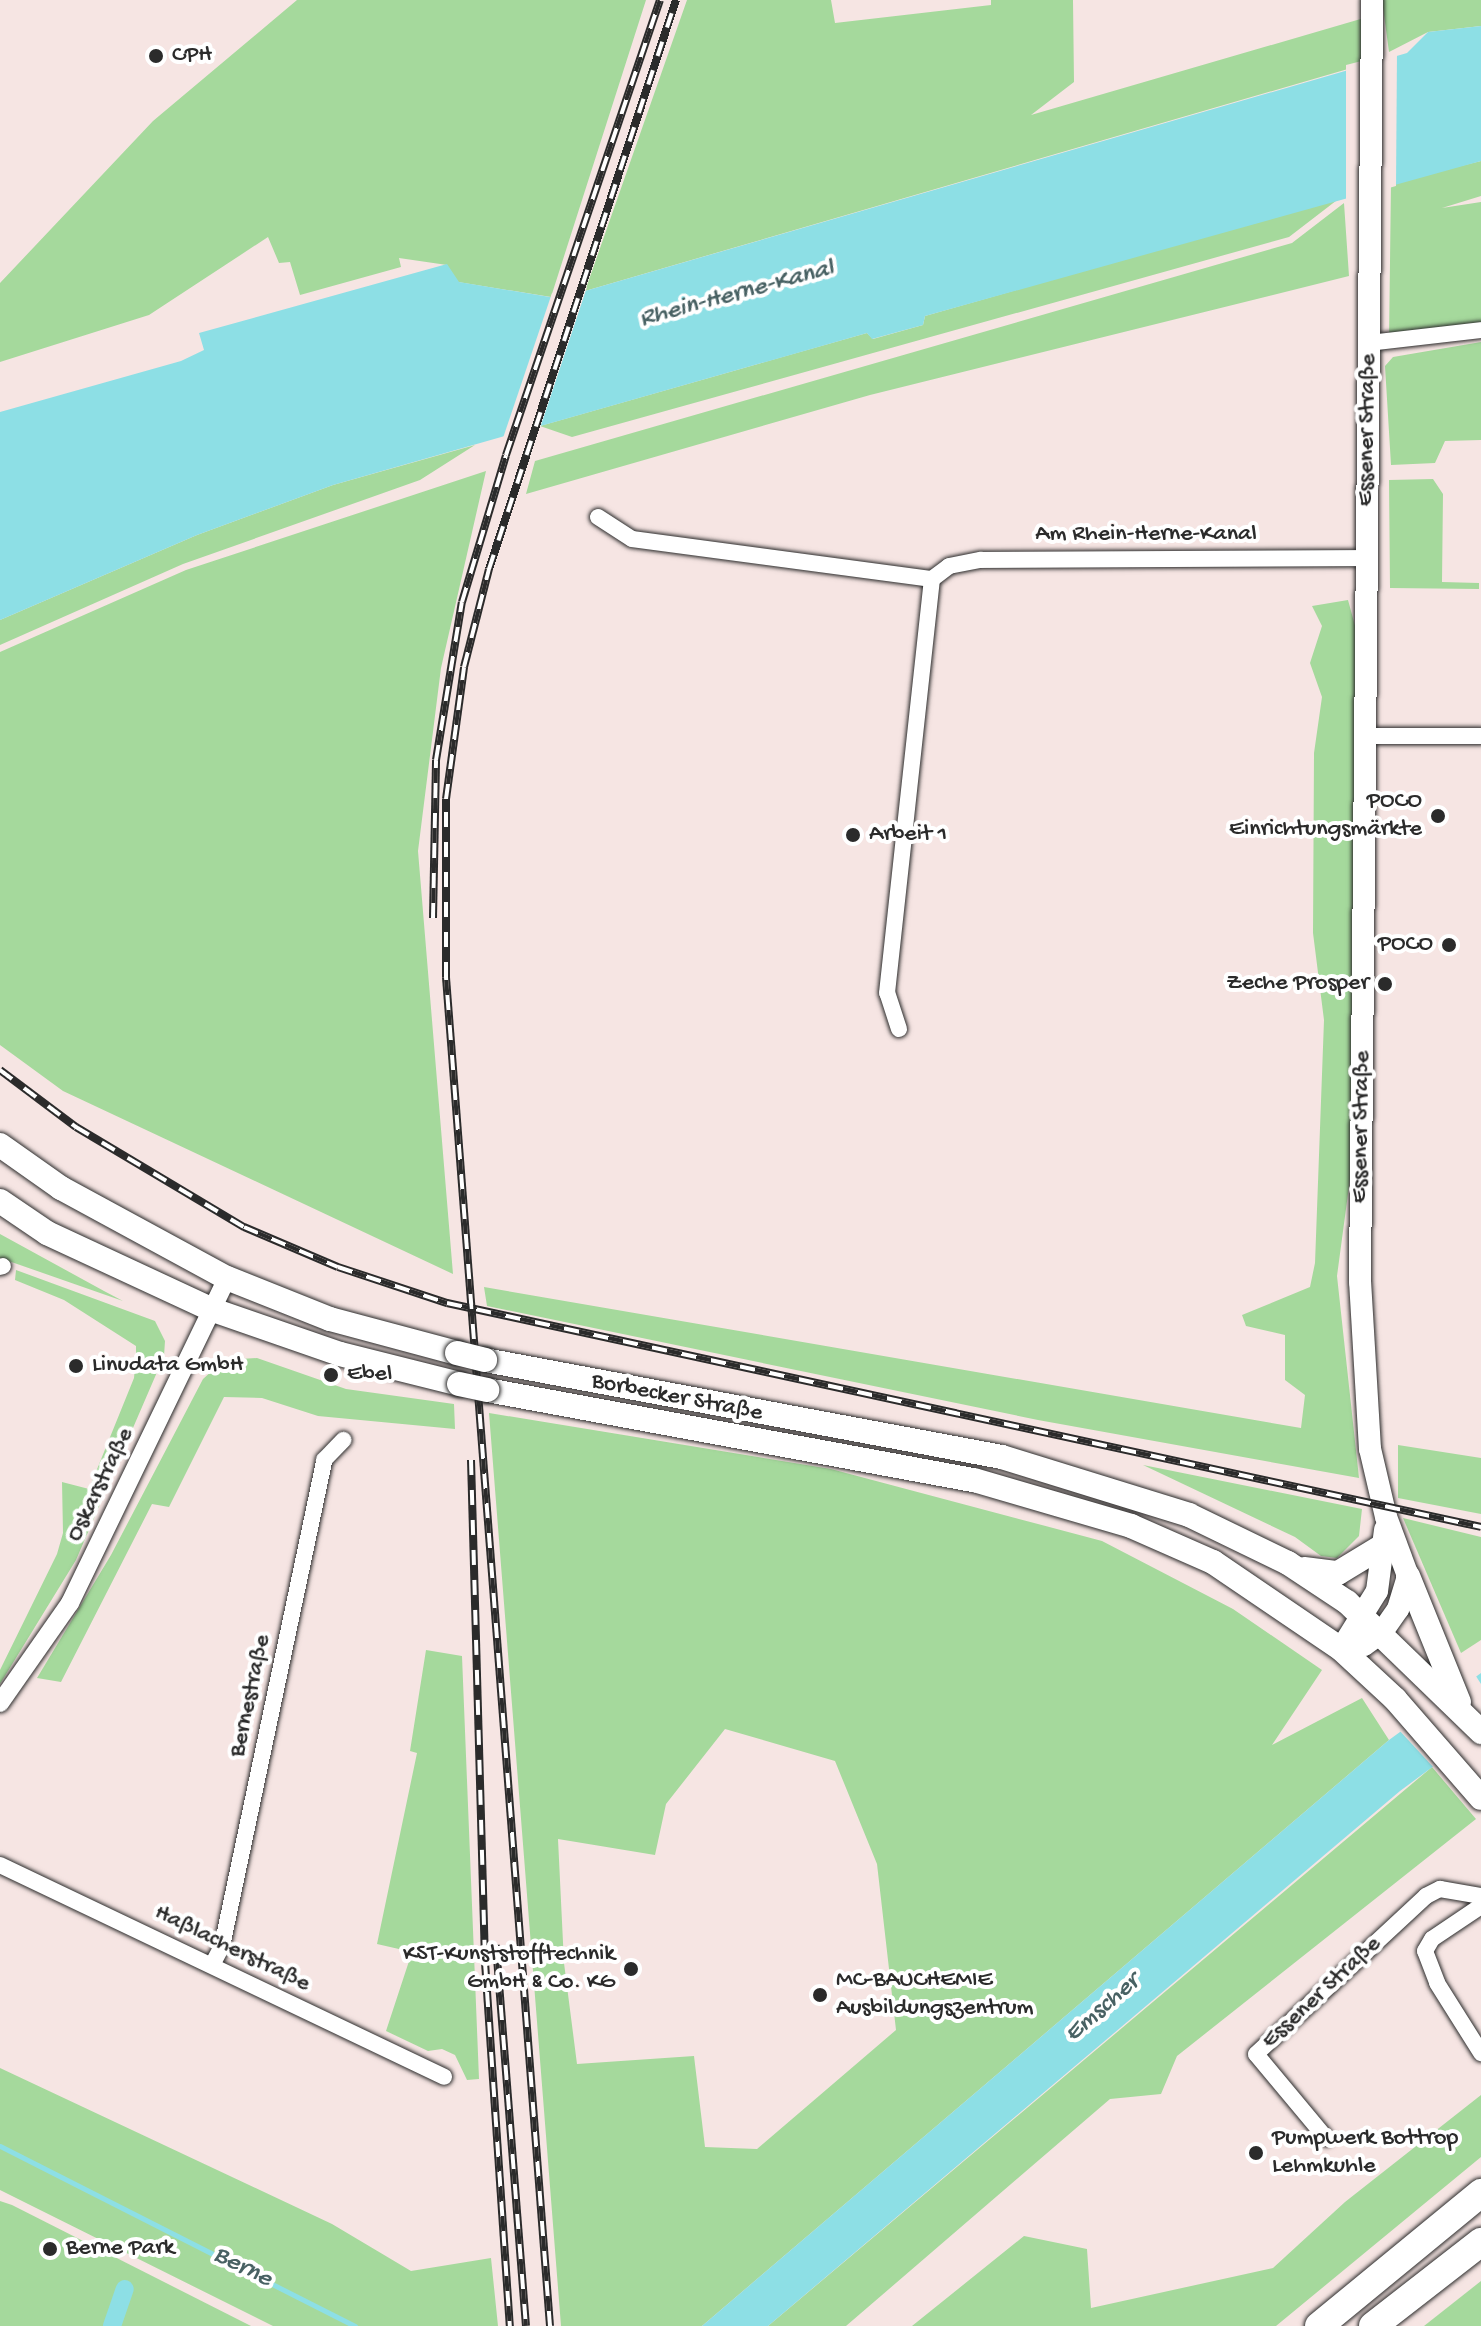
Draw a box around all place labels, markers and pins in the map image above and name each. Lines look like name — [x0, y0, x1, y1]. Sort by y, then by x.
place label: CPH — [172, 42, 212, 70]
marker: CPH — [147, 47, 165, 65]
place label: POCO Einrichtungsmärkte — [1229, 788, 1422, 844]
marker: POCO Einrichtungsmärkte — [1429, 807, 1447, 825]
place label: Arbeit 1 — [869, 821, 947, 849]
marker: Arbeit 1 — [844, 826, 862, 844]
place label: POCO — [1378, 931, 1433, 959]
marker: POCO — [1440, 936, 1458, 954]
place label: Zeche Prosper — [1226, 970, 1369, 998]
marker: Zeche Prosper — [1376, 975, 1394, 993]
place label: Linudata GmbH — [92, 1352, 243, 1380]
marker: Linudata GmbH — [67, 1357, 85, 1375]
place label: Ebel — [347, 1361, 392, 1389]
marker: Ebel — [322, 1366, 340, 1384]
place label: KST-Kunststofftechnik GmbH & Co. KG — [403, 1941, 615, 1997]
marker: KST-Kunststofftechnik GmbH & Co. KG — [622, 1960, 640, 1978]
place label: MC-BAUCHEMIE Ausbildungszentrum — [836, 1967, 1034, 2023]
marker: MC-BAUCHEMIE Ausbildungszentrum — [811, 1986, 829, 2004]
place label: Pumpwerk Bottrop Lehmkuhle — [1272, 2125, 1458, 2181]
marker: Pumpwerk Bottrop Lehmkuhle — [1247, 2144, 1265, 2162]
place label: Berne Park — [66, 2235, 174, 2263]
marker: Berne Park — [41, 2240, 59, 2258]

